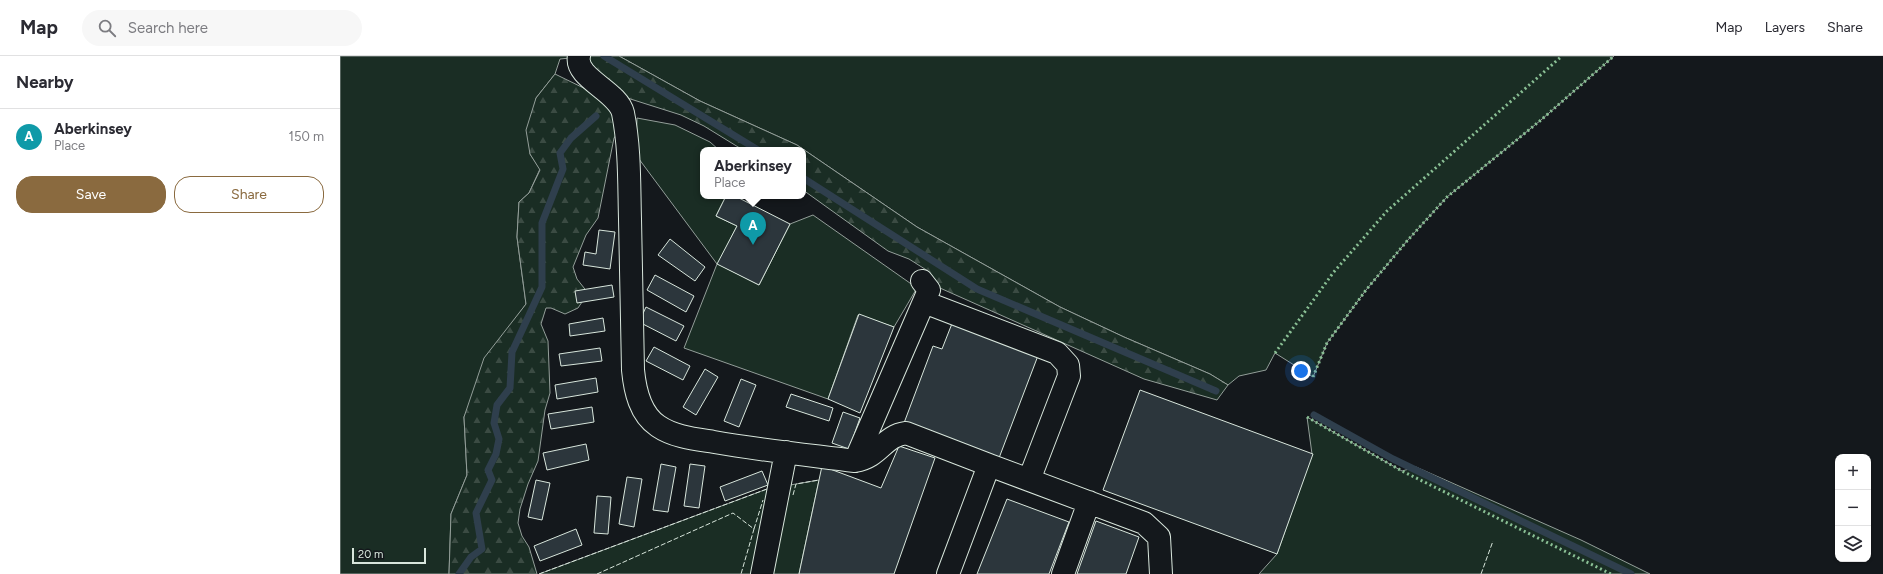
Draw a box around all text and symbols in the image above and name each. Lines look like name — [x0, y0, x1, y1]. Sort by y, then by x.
search box — [82, 10, 362, 46]
text: Map — [20, 16, 58, 39]
icon: search — [96, 17, 118, 39]
text: Search here — [128, 19, 208, 37]
text: Map — [1715, 19, 1743, 36]
text: Layers — [1765, 19, 1805, 36]
text: Share — [1827, 19, 1863, 36]
text: Nearby — [16, 72, 74, 92]
text: Aberkinsey — [54, 120, 132, 138]
text: A — [24, 129, 34, 144]
text: 150 m — [289, 129, 324, 144]
text: Place — [54, 138, 85, 153]
popup — [700, 147, 806, 199]
text: Aberkinsey — [714, 157, 792, 175]
text: Place — [714, 175, 745, 190]
button: Save — [16, 176, 166, 213]
button: Share — [174, 176, 324, 213]
pin: A — [740, 212, 766, 245]
your location — [1291, 361, 1311, 381]
map controls — [1835, 454, 1871, 562]
button: + — [1835, 454, 1871, 490]
button: − — [1835, 490, 1871, 526]
button: layers — [1835, 526, 1871, 562]
scale bar — [352, 546, 426, 565]
text: 20 m — [358, 548, 383, 561]

